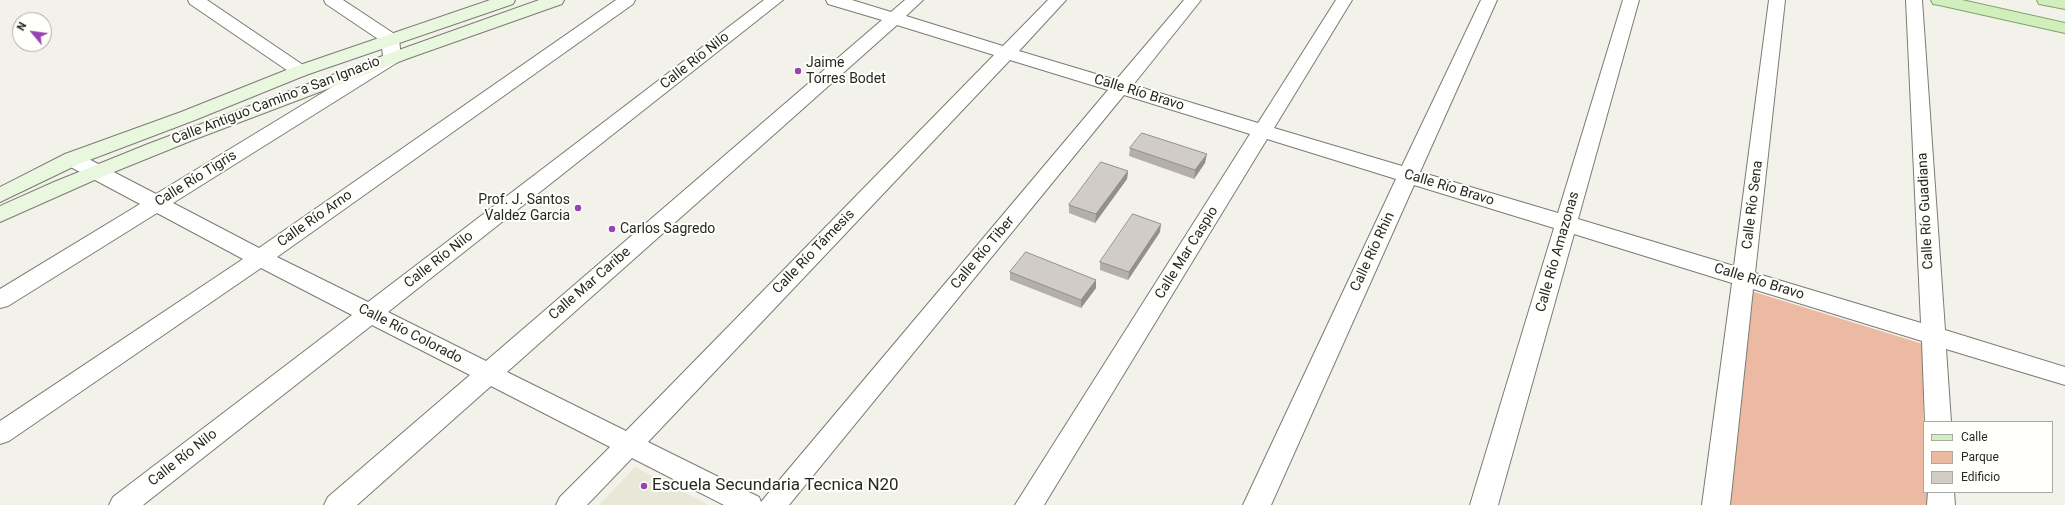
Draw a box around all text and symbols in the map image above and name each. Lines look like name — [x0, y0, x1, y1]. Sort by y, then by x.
north arrow — [12, 12, 52, 52]
text: N — [14, 20, 30, 33]
street label: Calle Río Nilo — [657, 29, 733, 93]
street label: Calle Antiguo Camino a San Ignacio — [169, 53, 383, 149]
place label: Jaime Torres Bodet — [806, 55, 886, 88]
marker: Jaime Torres Bodet — [793, 66, 803, 76]
street label: Calle Río Bravo — [1092, 71, 1186, 115]
street label: Calle Río Tigris — [152, 147, 240, 211]
street label: Calle Río Guadiana — [1915, 152, 1937, 270]
street label: Calle Río Sena — [1739, 160, 1767, 250]
street label: Calle Río Bravo — [1402, 166, 1496, 210]
street label: Calle Río Arno — [274, 187, 356, 251]
street label: Calle Río Amazonas — [1533, 190, 1583, 314]
place label: Prof. J. Santos Valdez Garcia — [478, 192, 570, 224]
marker: Prof. J. Santos Valdez Garcia — [573, 203, 583, 213]
street label: Calle Mar Caspio — [1152, 204, 1222, 302]
street label: Calle Río Támesis — [769, 206, 859, 298]
street label: Calle Río Rhin — [1347, 210, 1399, 294]
street label: Calle Río Tiber — [948, 213, 1018, 293]
place label: Carlos Sagredo — [620, 221, 715, 237]
marker: Carlos Sagredo — [607, 224, 617, 234]
street label: Calle Río Nilo — [401, 228, 477, 292]
street label: Calle Mar Caribe — [546, 244, 634, 324]
street label: Calle Río Bravo — [1712, 260, 1806, 304]
street label: Calle Río Colorado — [355, 301, 465, 367]
legend — [1923, 421, 2053, 493]
street label: Calle Río Nilo — [145, 426, 221, 490]
text: Calle — [1961, 430, 1988, 444]
text: Parque — [1961, 450, 1999, 464]
text: Edificio — [1961, 470, 2000, 484]
place label: Escuela Secundaria Tecnica N20 — [652, 476, 899, 496]
marker: Escuela Secundaria Tecnica N20 — [639, 481, 649, 491]

